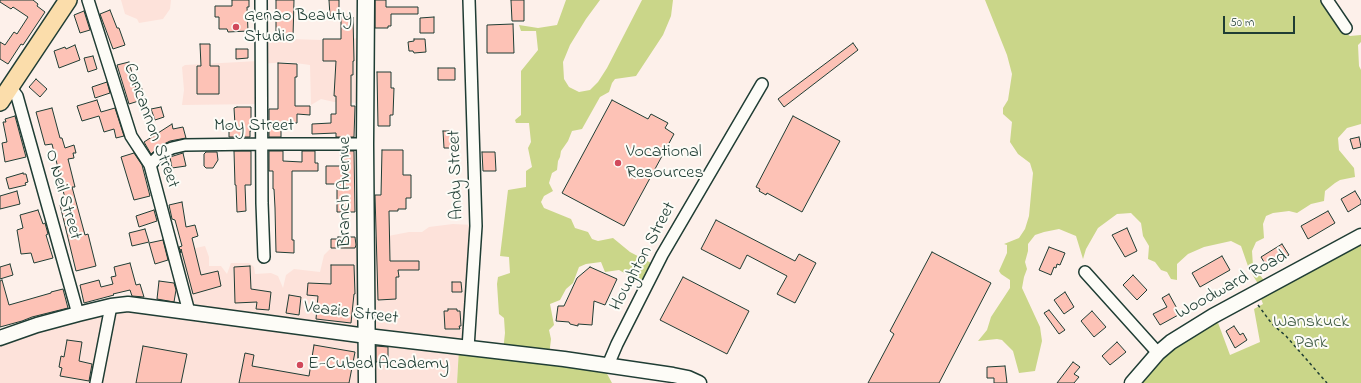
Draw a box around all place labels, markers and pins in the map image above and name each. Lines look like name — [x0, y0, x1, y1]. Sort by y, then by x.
place label: Genao Beauty Studio — [244, 6, 352, 48]
marker: Genao Beauty Studio — [231, 22, 241, 32]
place label: Vocational Resources — [626, 142, 704, 184]
marker: Vocational Resources — [613, 158, 623, 168]
place label: E-Cubed Academy — [308, 354, 449, 376]
marker: E-Cubed Academy — [295, 360, 305, 370]

